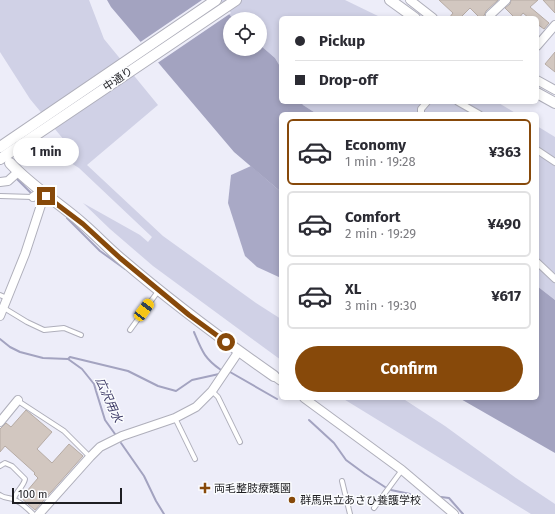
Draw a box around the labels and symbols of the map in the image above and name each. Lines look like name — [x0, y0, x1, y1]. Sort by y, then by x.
street label: 中通り — [101, 64, 135, 94]
callout: 1 min — [13, 138, 79, 166]
route end — [37, 187, 55, 205]
car — [132, 297, 156, 323]
route start — [217, 333, 235, 351]
water label: 広沢用水 — [93, 375, 126, 427]
marker: 両毛整肢療護園 — [199, 482, 211, 494]
place label: 両毛整肢療護園 — [214, 482, 291, 495]
scale bar — [12, 486, 122, 505]
place label: 群馬県立あさひ養護学校 — [300, 494, 421, 507]
marker: 群馬県立あさひ養護学校 — [287, 495, 297, 505]

